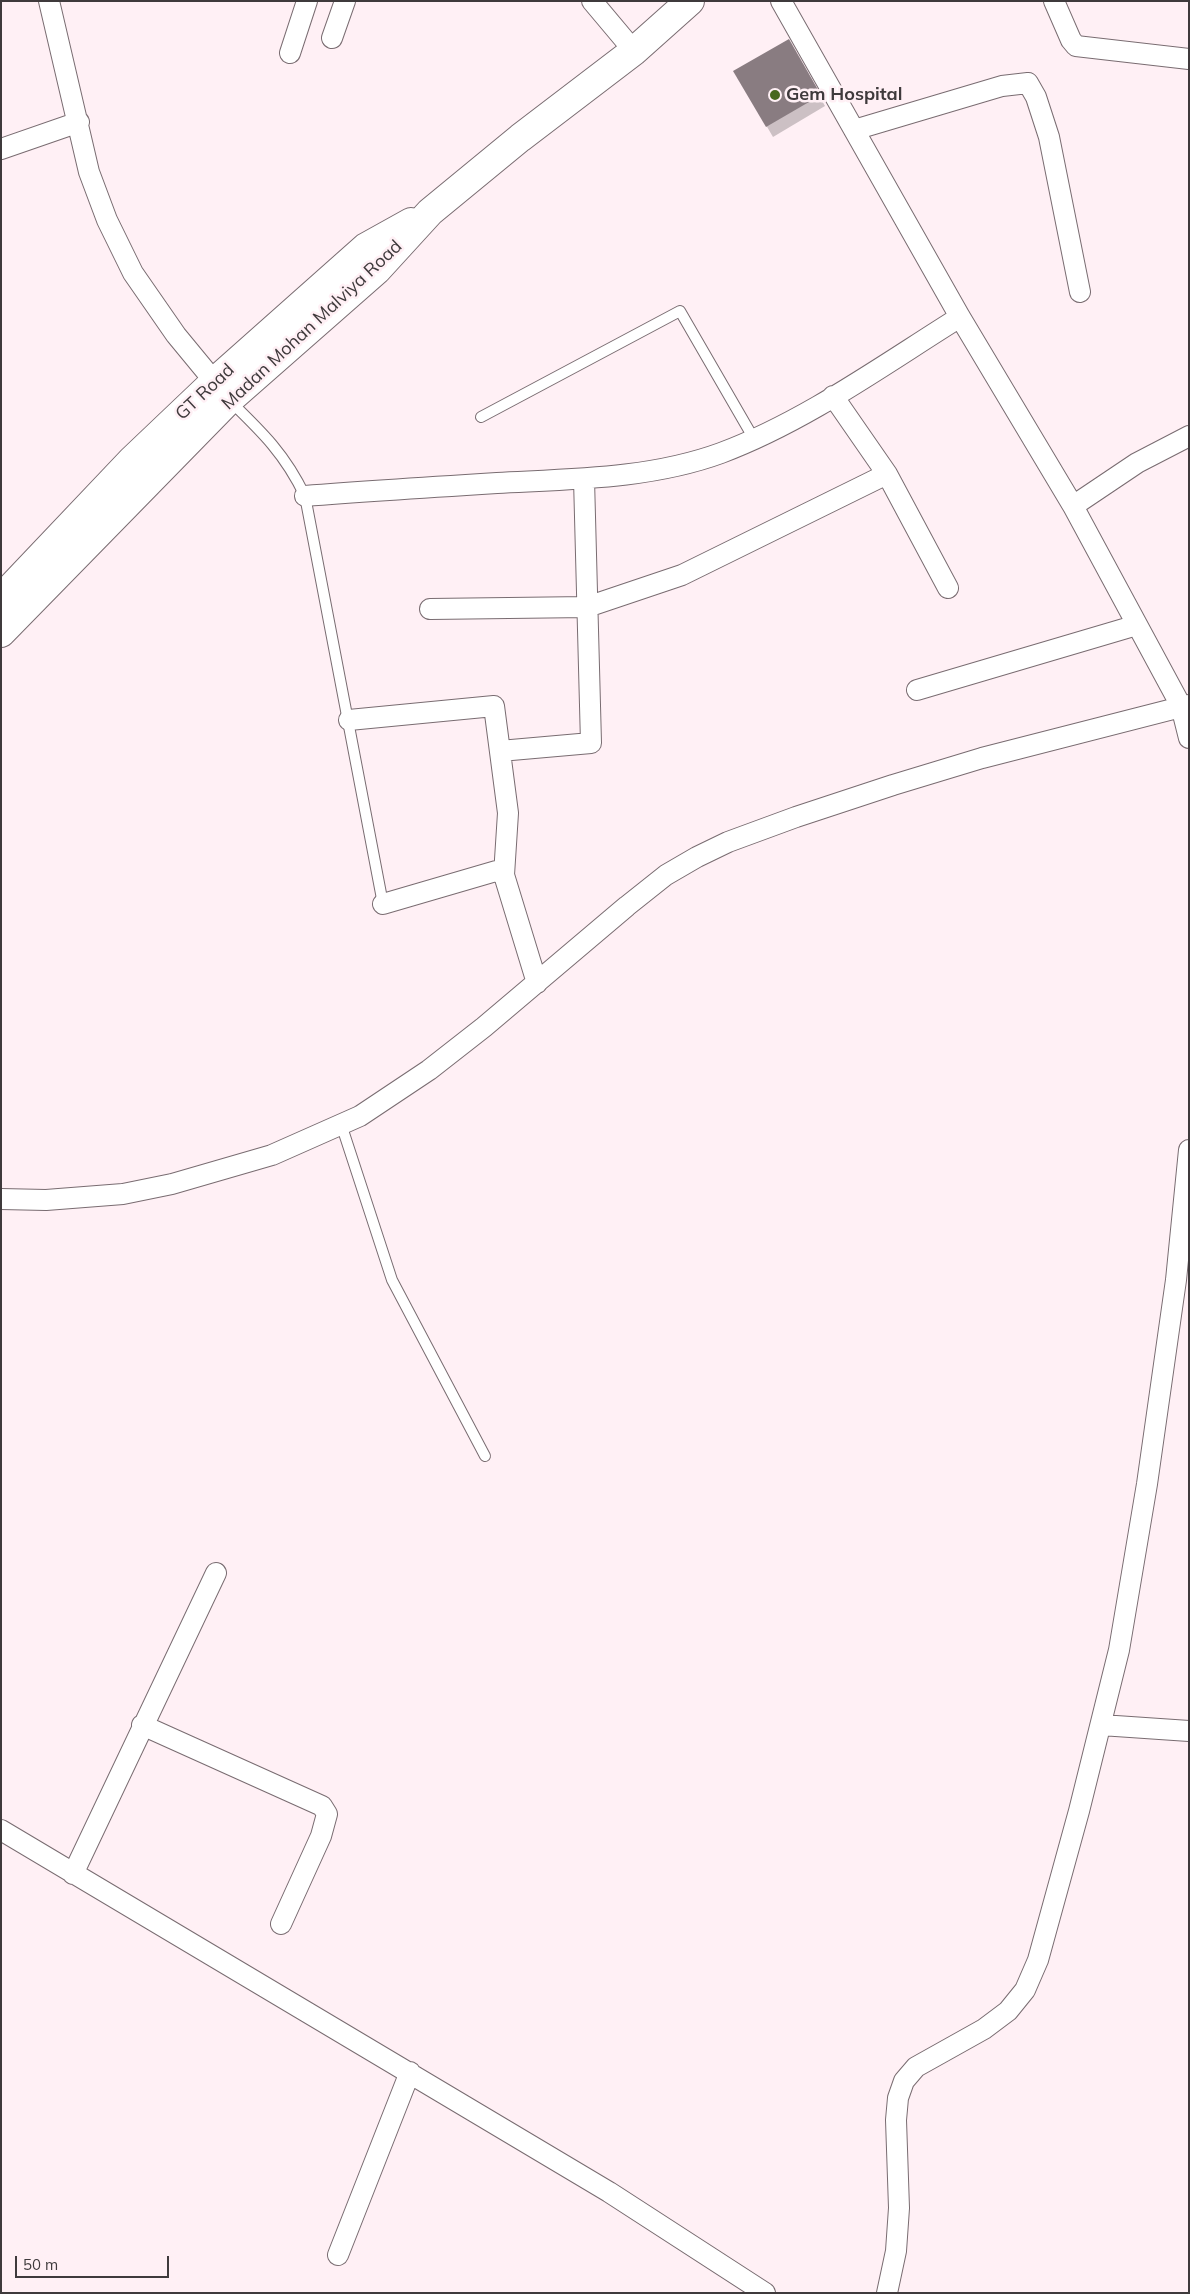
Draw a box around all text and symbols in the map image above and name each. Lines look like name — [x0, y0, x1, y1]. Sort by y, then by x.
place label: Gem Hospital — [786, 84, 902, 106]
marker: Gem Hospital — [768, 88, 782, 102]
street label: Madan Mohan Malviya Road — [217, 236, 407, 414]
street label: GT Road — [171, 359, 239, 425]
scale bar — [18, 2246, 171, 2278]
text: 50 m — [23, 2255, 58, 2274]

